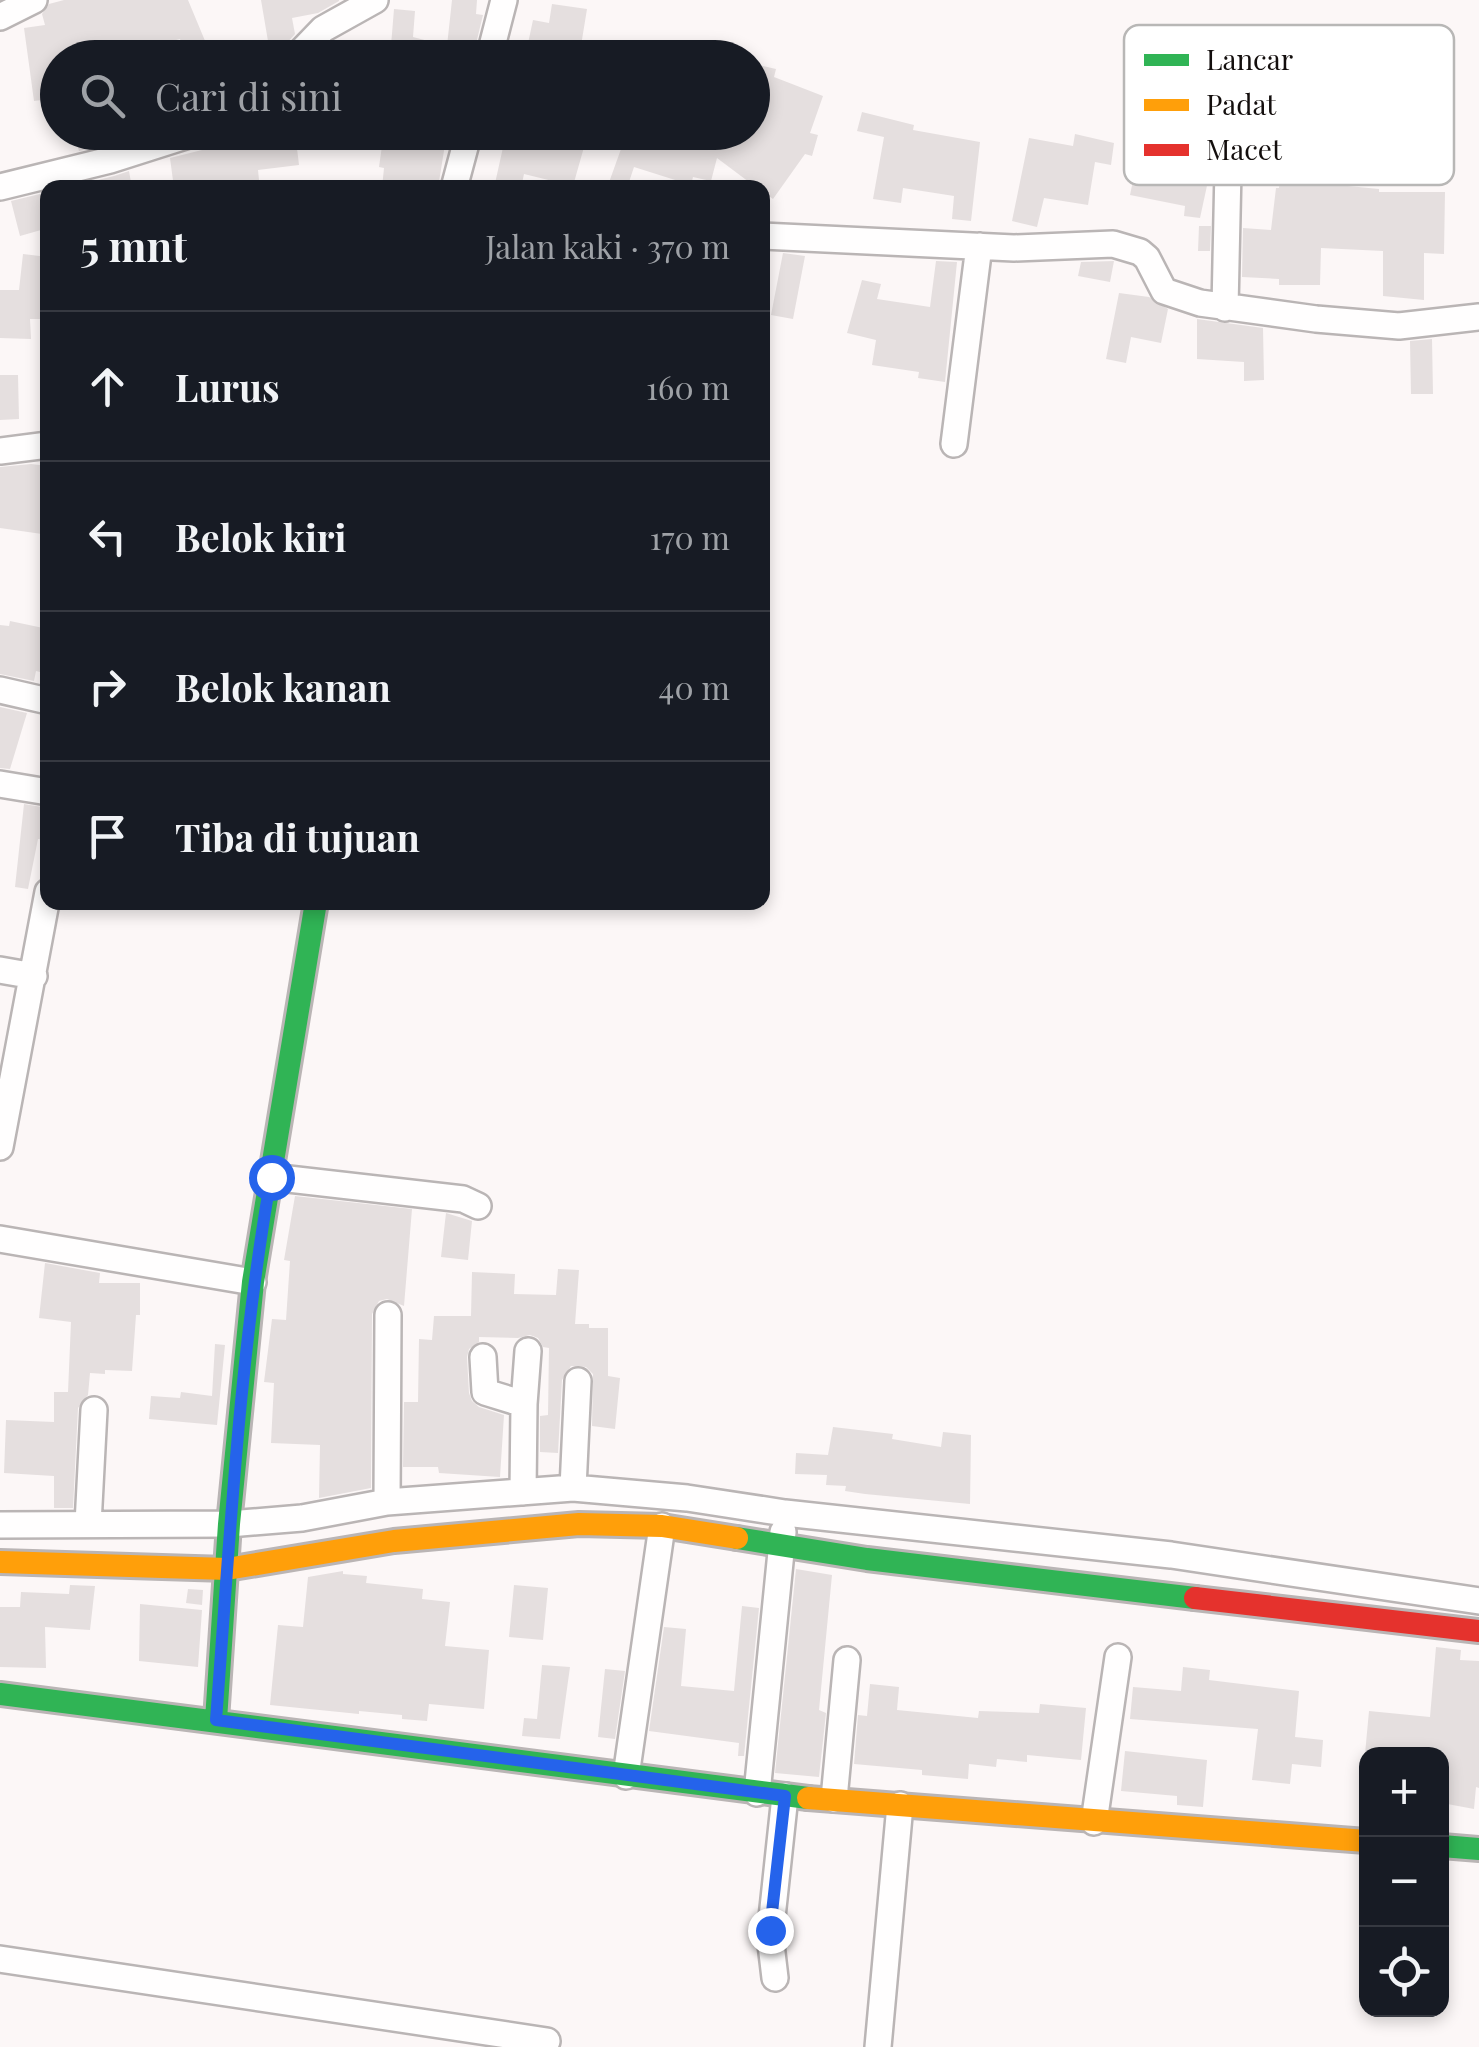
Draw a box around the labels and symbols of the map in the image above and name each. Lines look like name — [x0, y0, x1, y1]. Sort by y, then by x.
legend — [1124, 25, 1454, 185]
text: Lancar — [1206, 40, 1294, 77]
text: Padat — [1206, 85, 1277, 122]
text: Macet — [1206, 130, 1283, 167]
route start — [249, 1155, 295, 1201]
route end — [748, 1908, 794, 1954]

